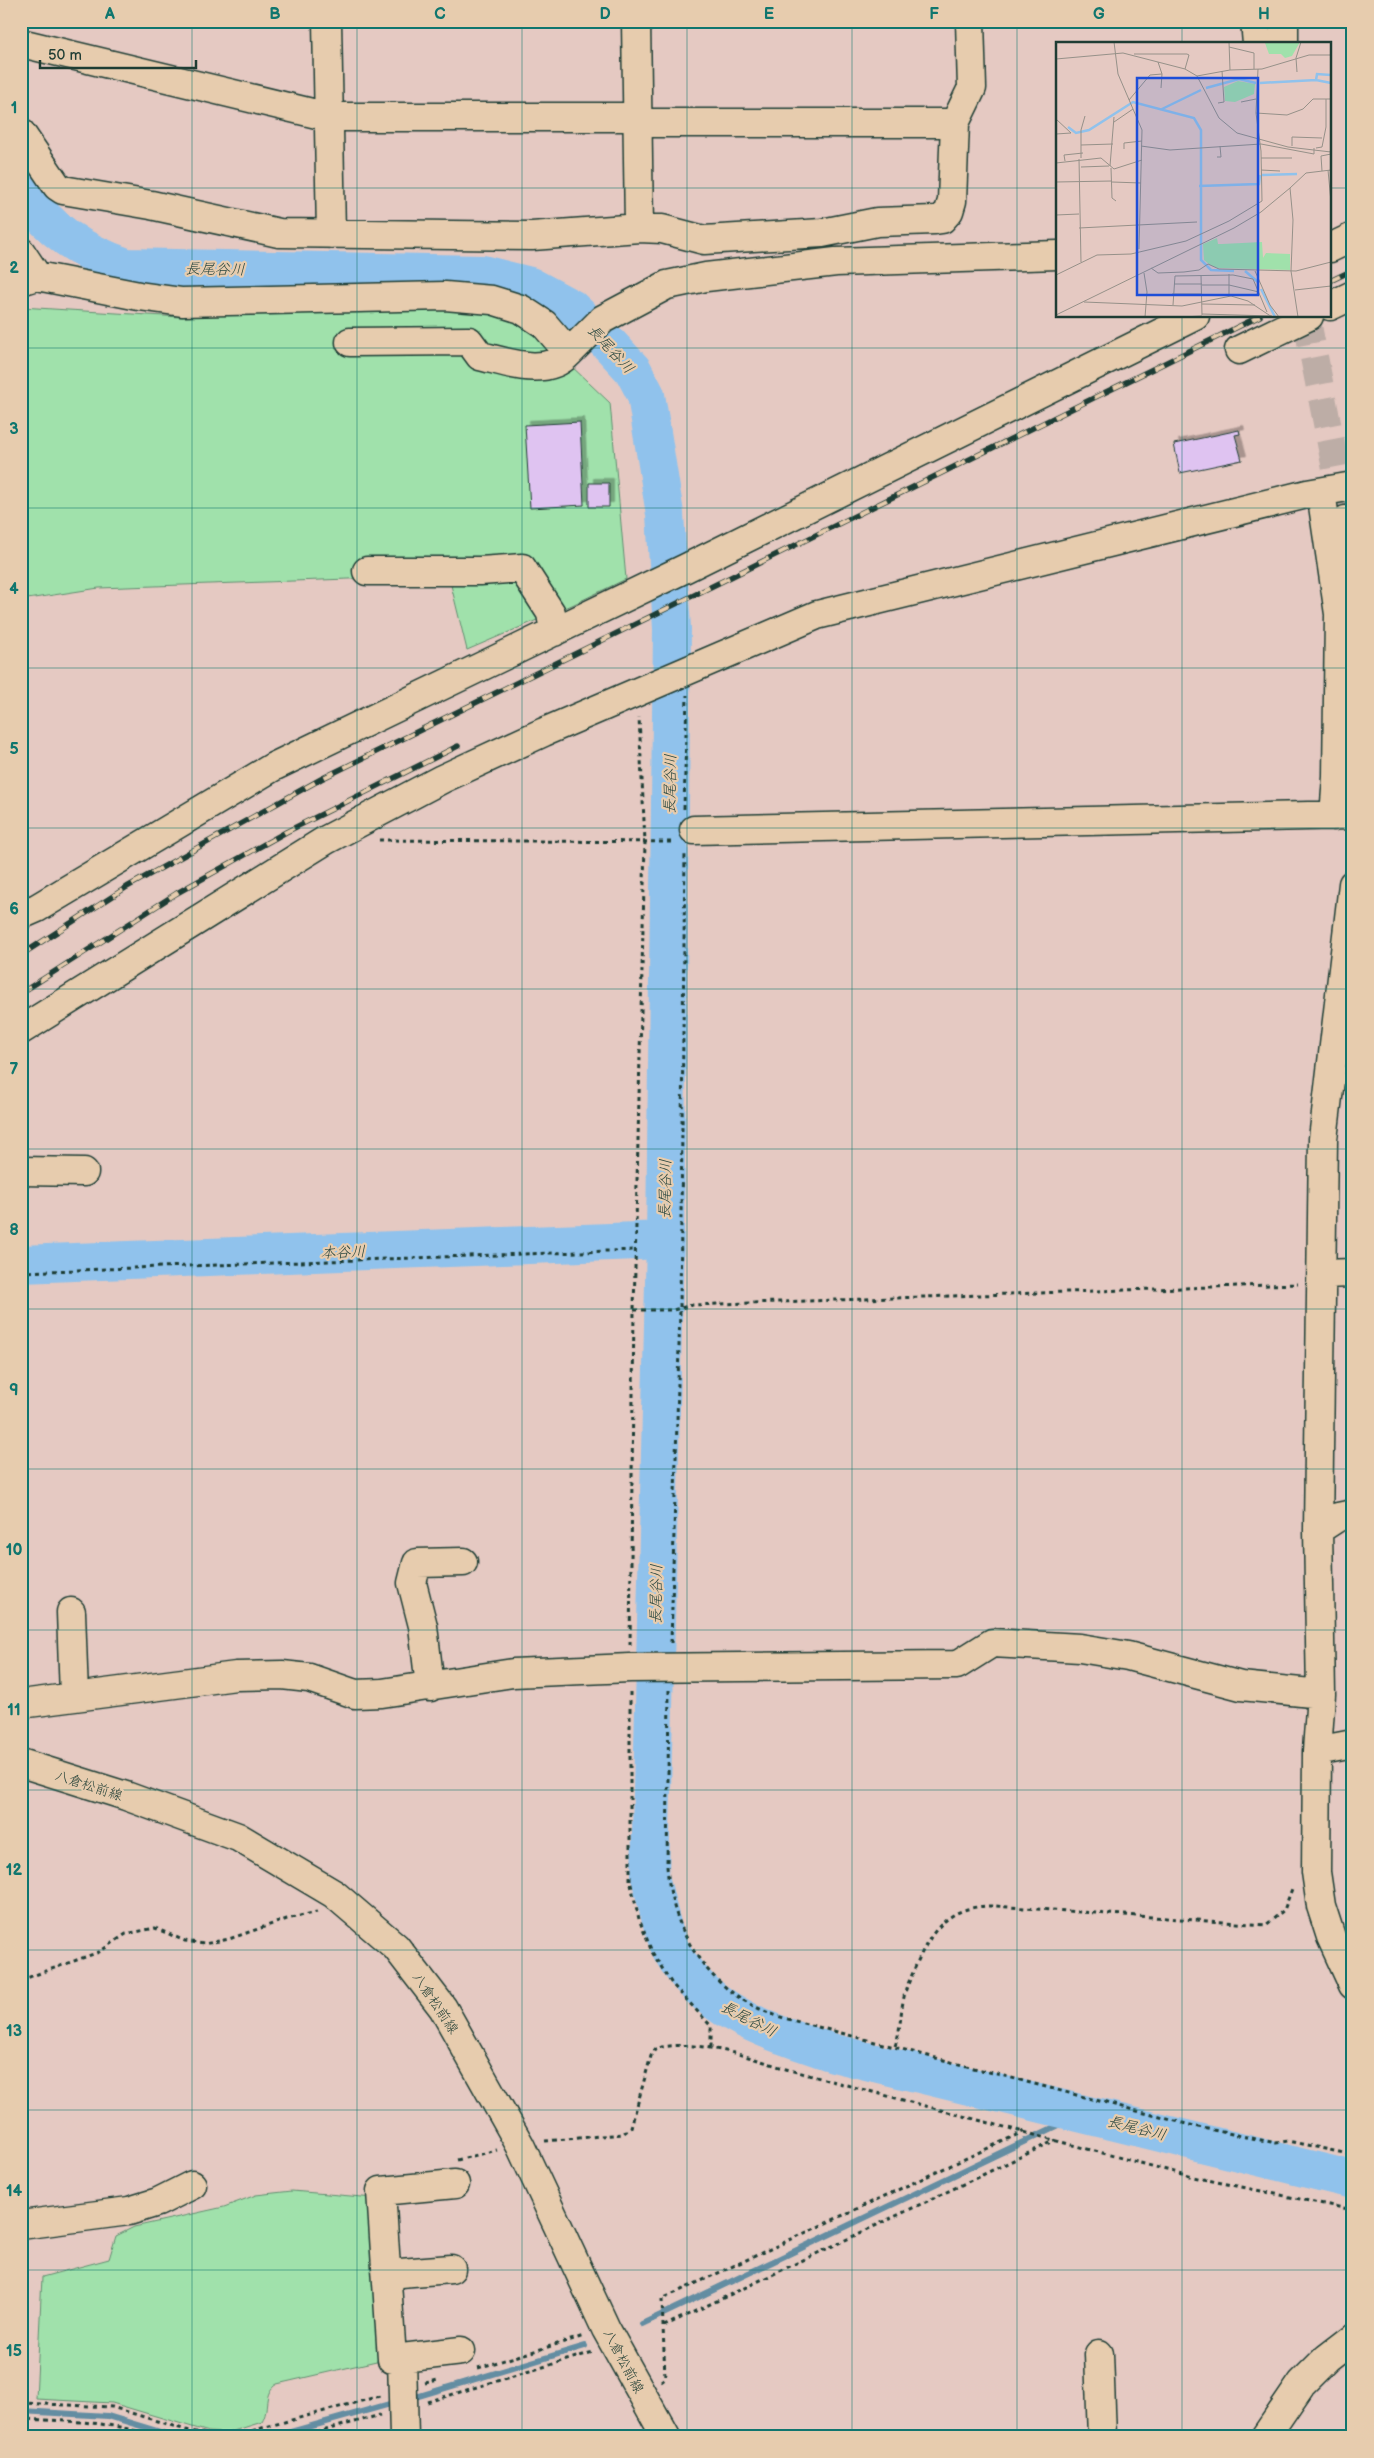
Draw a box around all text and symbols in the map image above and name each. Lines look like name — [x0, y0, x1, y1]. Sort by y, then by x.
text: A — [104, 5, 115, 24]
text: B — [269, 5, 281, 24]
text: C — [434, 5, 446, 24]
text: D — [599, 5, 611, 24]
text: E — [764, 5, 774, 24]
text: F — [929, 5, 939, 24]
text: G — [1093, 5, 1105, 24]
text: H — [1258, 5, 1270, 24]
scale bar — [40, 38, 196, 70]
inset map — [1056, 42, 1332, 318]
text: 50 m — [48, 46, 82, 65]
text: 1 — [11, 99, 17, 118]
text: 2 — [9, 259, 19, 278]
water label: 長尾谷川 — [185, 259, 245, 280]
water label: 長尾谷川 — [583, 321, 638, 378]
text: 3 — [9, 420, 19, 439]
text: 4 — [9, 580, 19, 599]
text: 5 — [9, 740, 19, 759]
water label: 長尾谷川 — [660, 754, 681, 814]
text: 6 — [9, 900, 19, 919]
text: 7 — [10, 1060, 19, 1079]
water label: 長尾谷川 — [655, 1159, 676, 1219]
text: 8 — [9, 1221, 19, 1240]
water label: 本谷川 — [320, 1242, 366, 1263]
text: 9 — [9, 1381, 19, 1400]
text: 10 — [6, 1541, 22, 1560]
water label: 長尾谷川 — [646, 1564, 667, 1624]
text: 11 — [7, 1701, 21, 1720]
street label: 八倉松前線 — [53, 1767, 125, 1804]
text: 12 — [6, 1861, 23, 1880]
street label: 八倉松前線 — [409, 1970, 462, 2037]
water label: 長尾谷川 — [718, 1997, 780, 2042]
text: 13 — [6, 2022, 22, 2041]
water label: 長尾谷川 — [1105, 2112, 1168, 2145]
text: 14 — [6, 2182, 23, 2201]
street label: 八倉松前線 — [600, 2326, 647, 2396]
text: 15 — [6, 2342, 22, 2361]

